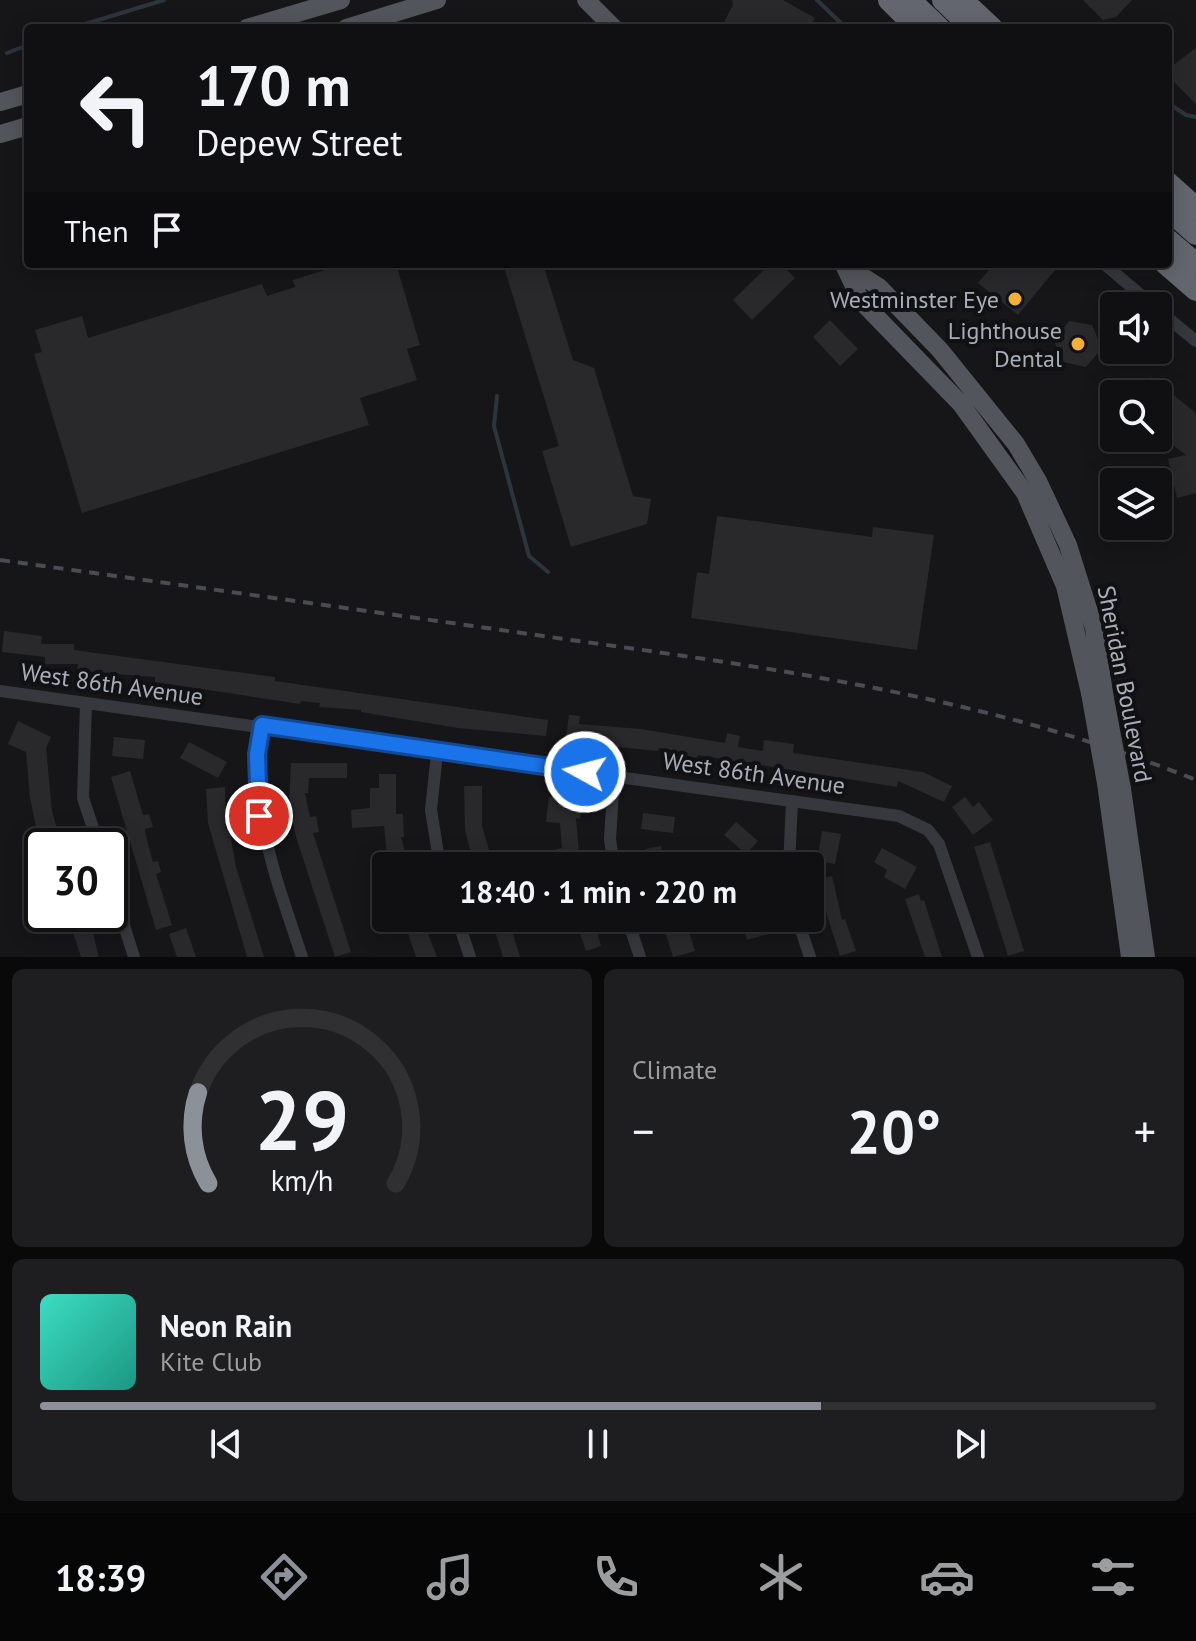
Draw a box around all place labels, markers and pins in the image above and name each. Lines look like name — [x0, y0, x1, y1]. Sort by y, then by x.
place label: Westminster Eye — [830, 284, 999, 315]
marker: Westminster Eye — [1006, 290, 1024, 308]
place label: Lighthouse Dental — [948, 315, 1062, 374]
marker: Lighthouse Dental — [1069, 335, 1087, 353]
pin — [225, 782, 293, 850]

